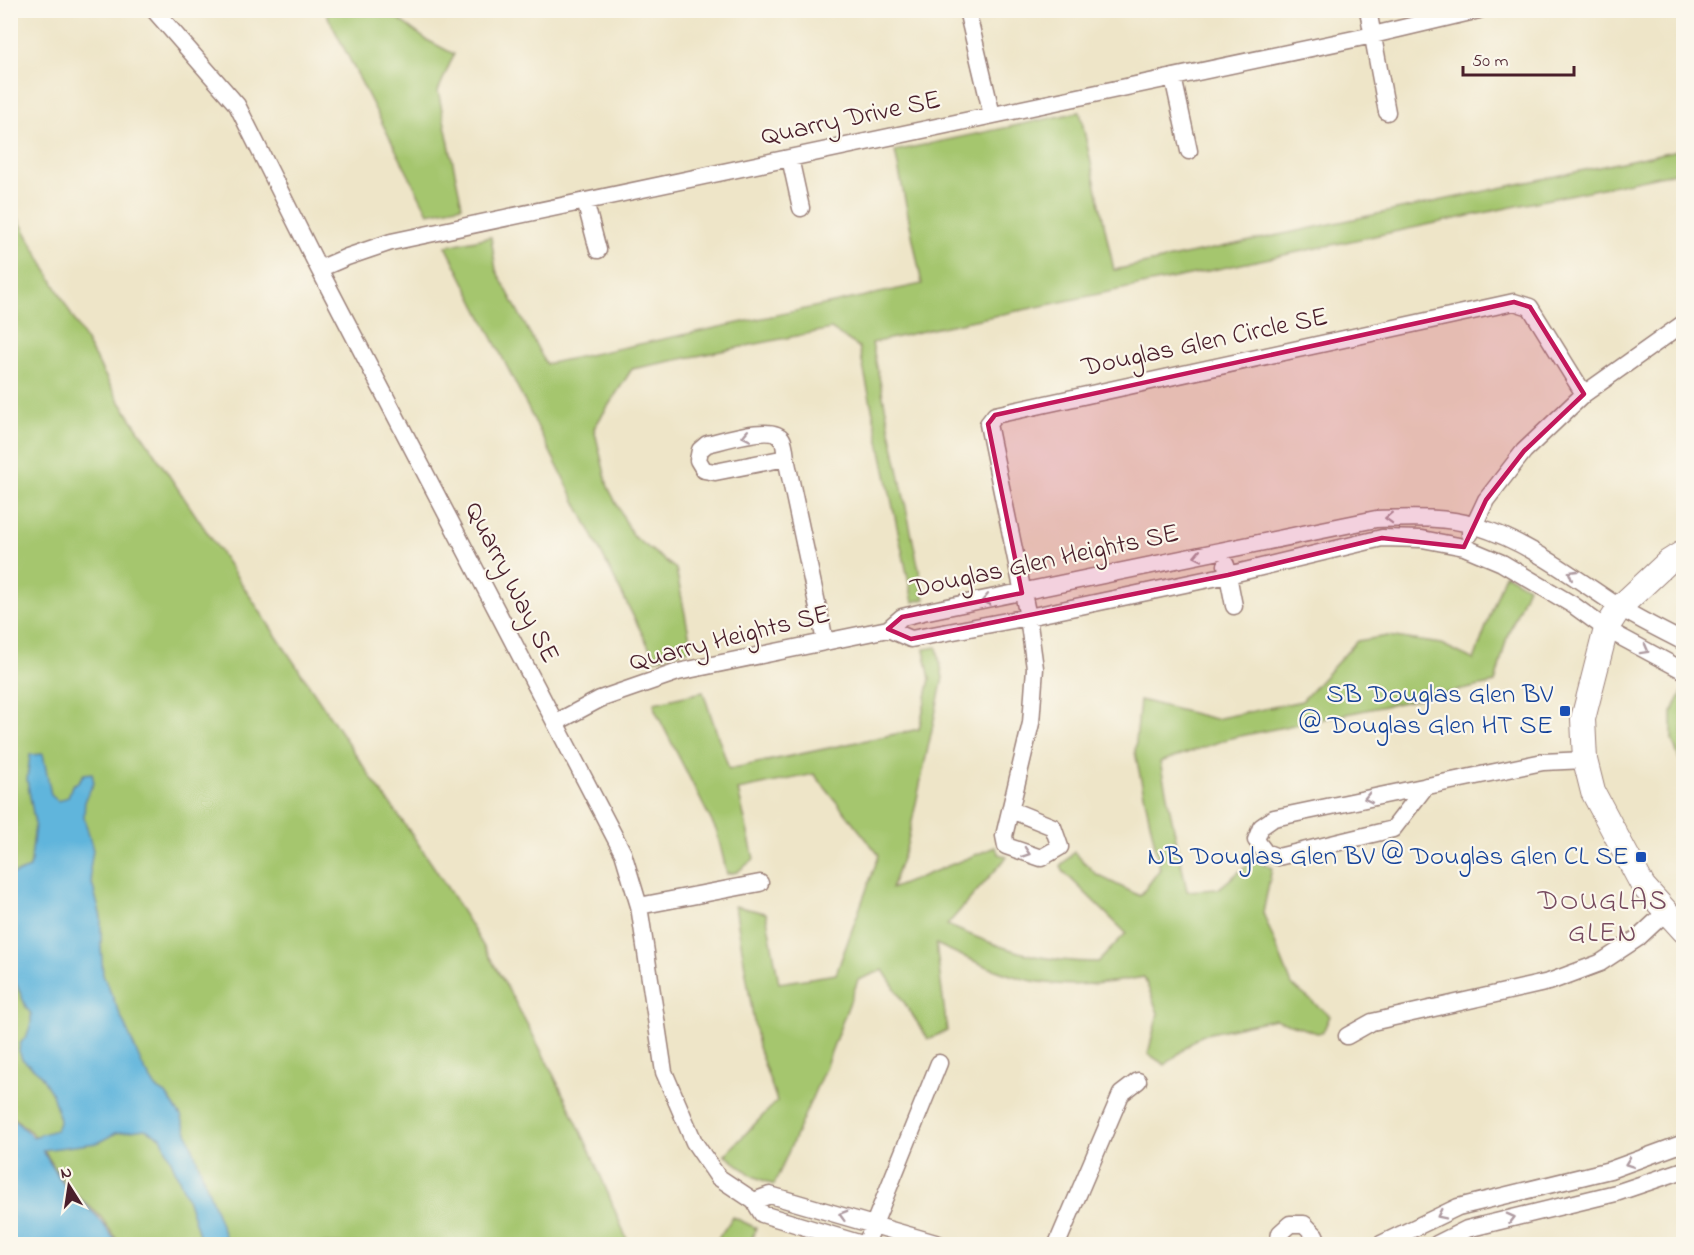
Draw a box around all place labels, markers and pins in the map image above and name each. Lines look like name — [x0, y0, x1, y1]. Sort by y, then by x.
place label: SB Douglas Glen BV @ Douglas Glen HT SE — [1299, 676, 1553, 746]
marker: SB Douglas Glen BV @ Douglas Glen HT SE — [1558, 704, 1572, 718]
place label: NB Douglas Glen BV @ Douglas Glen CL SE — [1147, 838, 1629, 877]
marker: NB Douglas Glen BV @ Douglas Glen CL SE — [1634, 850, 1648, 864]

